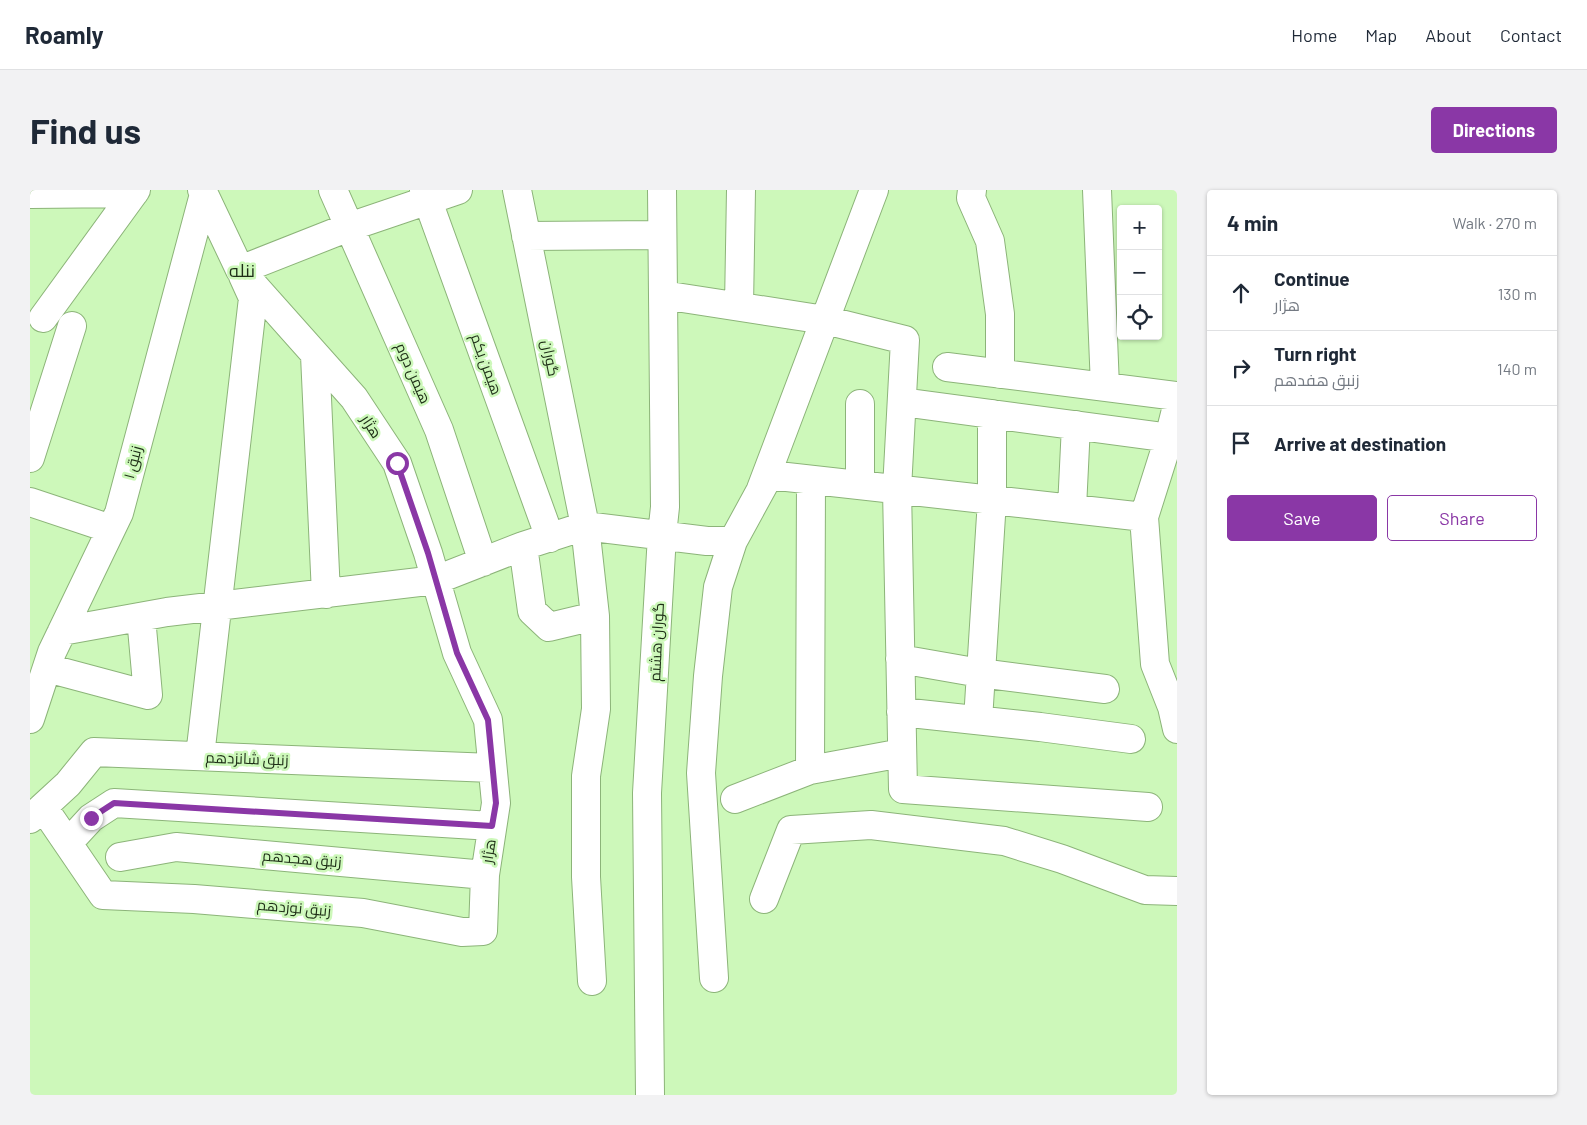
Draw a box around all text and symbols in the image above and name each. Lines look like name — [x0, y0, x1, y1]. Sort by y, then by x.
text: Roamly — [25, 20, 104, 49]
text: Home — [1291, 24, 1337, 46]
text: Map — [1365, 24, 1397, 46]
text: About — [1425, 24, 1472, 46]
text: Contact — [1500, 24, 1562, 46]
button: Directions — [1431, 107, 1557, 153]
text: Find us — [30, 109, 141, 151]
map controls — [1117, 205, 1162, 340]
button: + — [1117, 205, 1162, 250]
text: 4 min — [1227, 210, 1278, 235]
text: Walk · 270 m — [1452, 213, 1537, 232]
button: − — [1117, 250, 1162, 295]
district label: ننله — [229, 259, 255, 281]
text: Continue — [1274, 267, 1350, 290]
icon: ahead — [1227, 279, 1255, 307]
text: 130 m — [1498, 284, 1537, 303]
button: locate — [1117, 295, 1162, 340]
text: هژار — [1274, 295, 1300, 314]
street label: هیمن یکم — [466, 331, 506, 398]
street label: گوران — [536, 338, 564, 378]
street label: هیمن دوم — [391, 340, 435, 407]
text: Turn right — [1274, 342, 1356, 365]
icon: right — [1227, 354, 1255, 382]
text: 140 m — [1497, 359, 1537, 378]
text: زنبق هفدهم — [1274, 370, 1360, 389]
street label: هژار — [356, 410, 386, 442]
icon: arrive — [1227, 429, 1255, 457]
text: Arrive at destination — [1274, 432, 1446, 455]
street label: زنبق ۱ — [119, 444, 147, 481]
route start — [386, 452, 409, 475]
button: Save — [1227, 495, 1377, 541]
button: Share — [1387, 495, 1537, 541]
street label: گوران هشتم — [645, 602, 669, 682]
street label: زنبق شانزدهم — [205, 748, 289, 770]
route end — [80, 807, 103, 830]
street label: هژار — [477, 838, 500, 866]
street label: زنبق هجدهم — [261, 846, 342, 872]
street label: زنبق نوزدهم — [256, 895, 332, 921]

